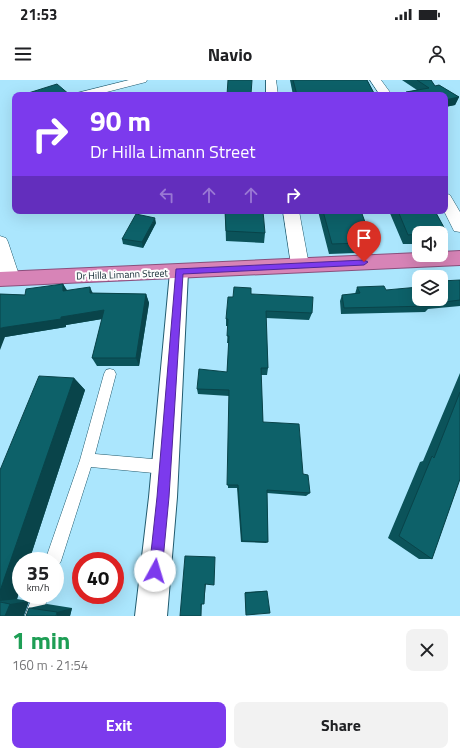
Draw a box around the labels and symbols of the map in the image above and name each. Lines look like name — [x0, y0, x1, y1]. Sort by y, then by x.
pin — [347, 221, 381, 262]
street label: Dr Hilla Limann Street — [76, 265, 169, 284]
position arrow — [134, 550, 176, 592]
speed limit sign: 40 — [72, 552, 124, 604]

